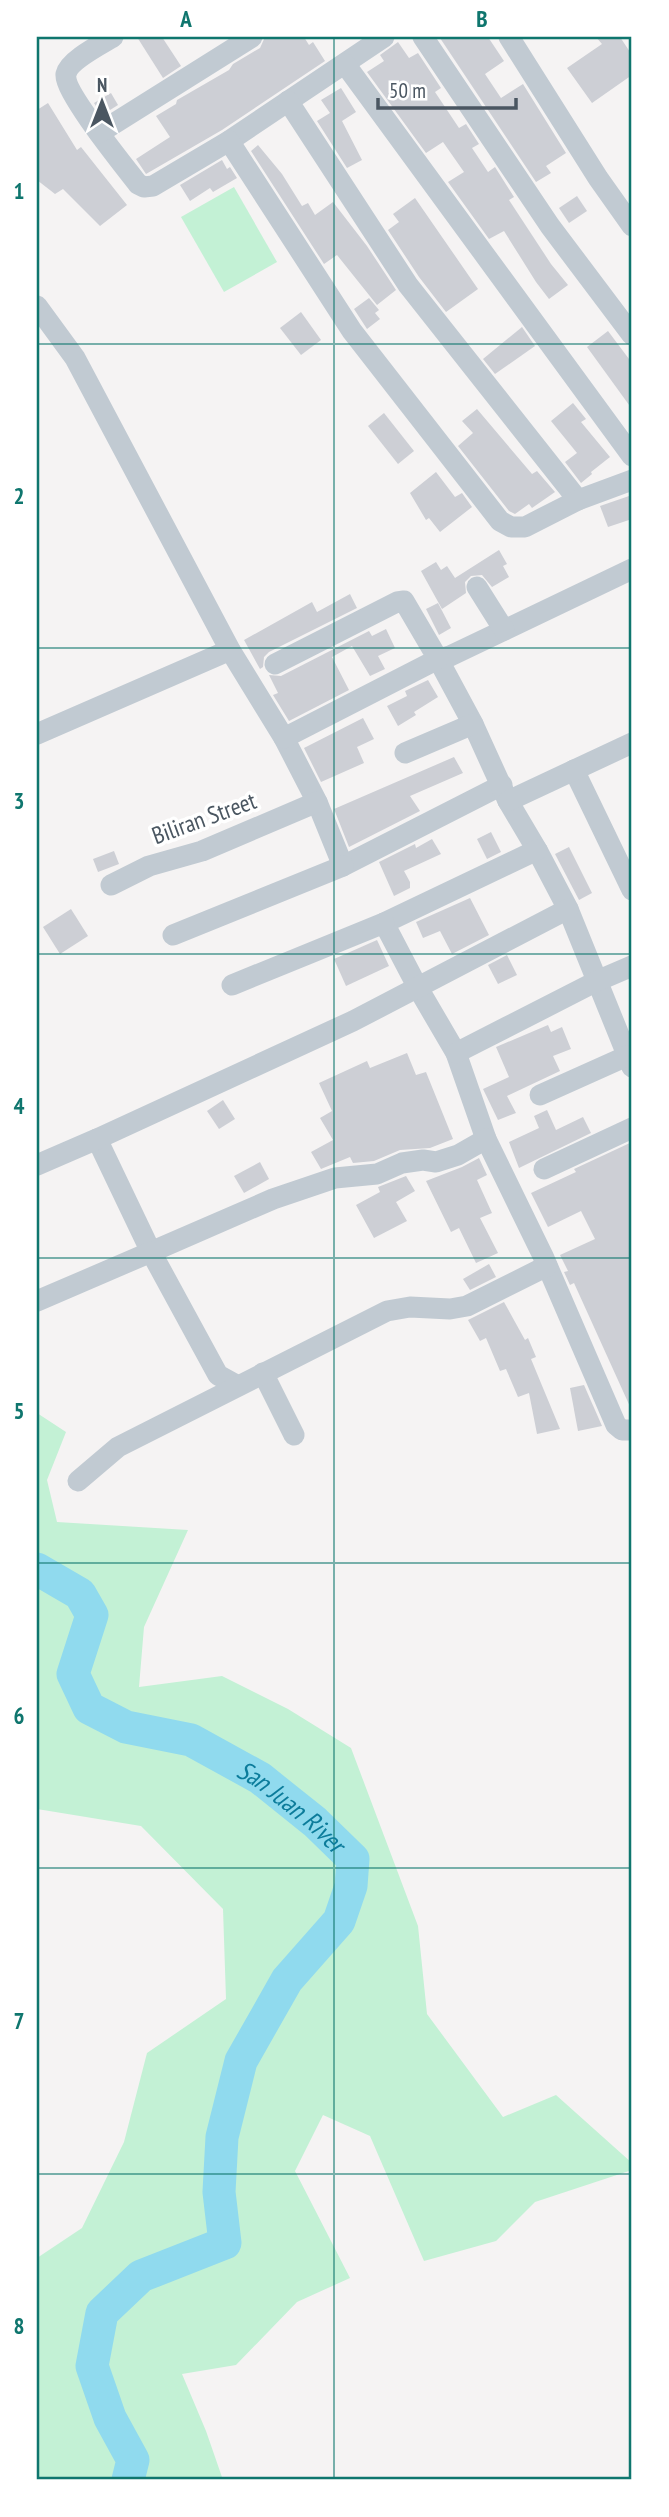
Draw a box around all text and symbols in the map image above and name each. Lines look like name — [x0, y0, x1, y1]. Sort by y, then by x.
text: A — [179, 4, 192, 33]
text: B — [476, 4, 488, 33]
north arrow — [66, 66, 136, 136]
scale bar — [378, 66, 517, 110]
text: N — [97, 73, 107, 97]
text: 50 m — [389, 77, 426, 104]
text: 1 — [14, 176, 25, 205]
text: 2 — [14, 481, 25, 510]
street label: Biliran Street — [148, 785, 261, 851]
text: 3 — [14, 786, 25, 815]
text: 4 — [14, 1091, 25, 1120]
text: 5 — [14, 1396, 25, 1425]
text: 6 — [14, 1701, 25, 1730]
water label: San Juan River — [232, 1753, 355, 1862]
text: 7 — [14, 2006, 25, 2035]
text: 8 — [14, 2311, 25, 2340]

